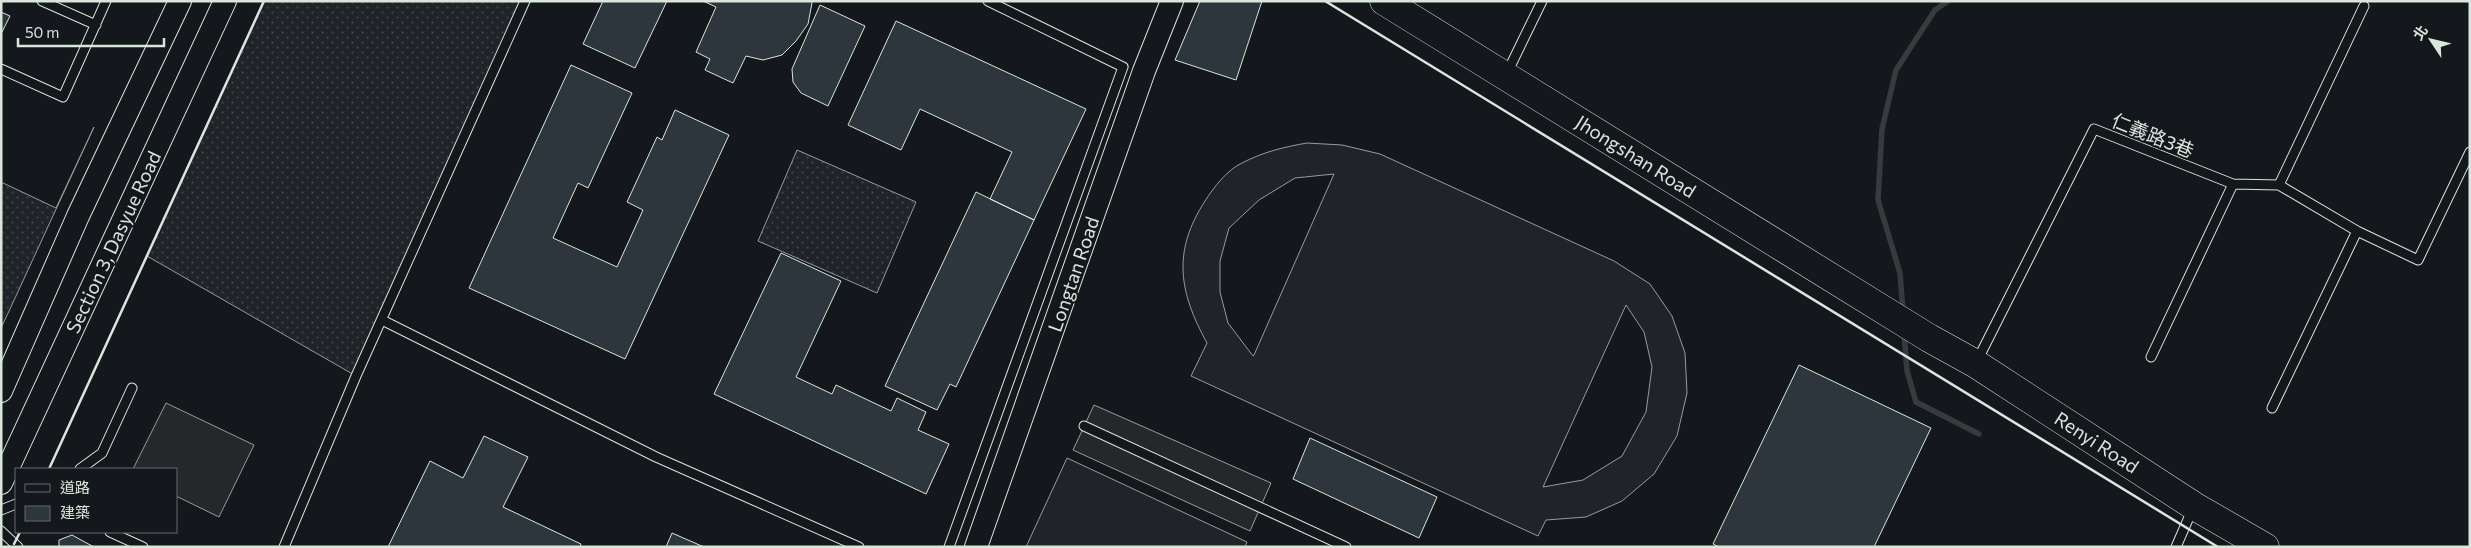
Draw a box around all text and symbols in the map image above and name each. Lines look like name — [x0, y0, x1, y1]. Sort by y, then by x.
scale bar — [18, 15, 164, 47]
north arrow — [2406, 15, 2456, 65]
text: 北 — [2409, 22, 2431, 43]
text: 50 m — [25, 23, 59, 41]
street label: 仁義路3巷 — [2108, 108, 2198, 162]
street label: Jhongshan Road — [1572, 110, 1700, 202]
street label: Section 3, Dasyue Road — [61, 147, 165, 337]
street label: Longtan Road — [1043, 214, 1103, 334]
street label: Renyi Road — [2051, 406, 2143, 478]
legend — [15, 468, 178, 533]
text: 道路 — [60, 478, 90, 496]
text: 建築 — [60, 503, 90, 521]

